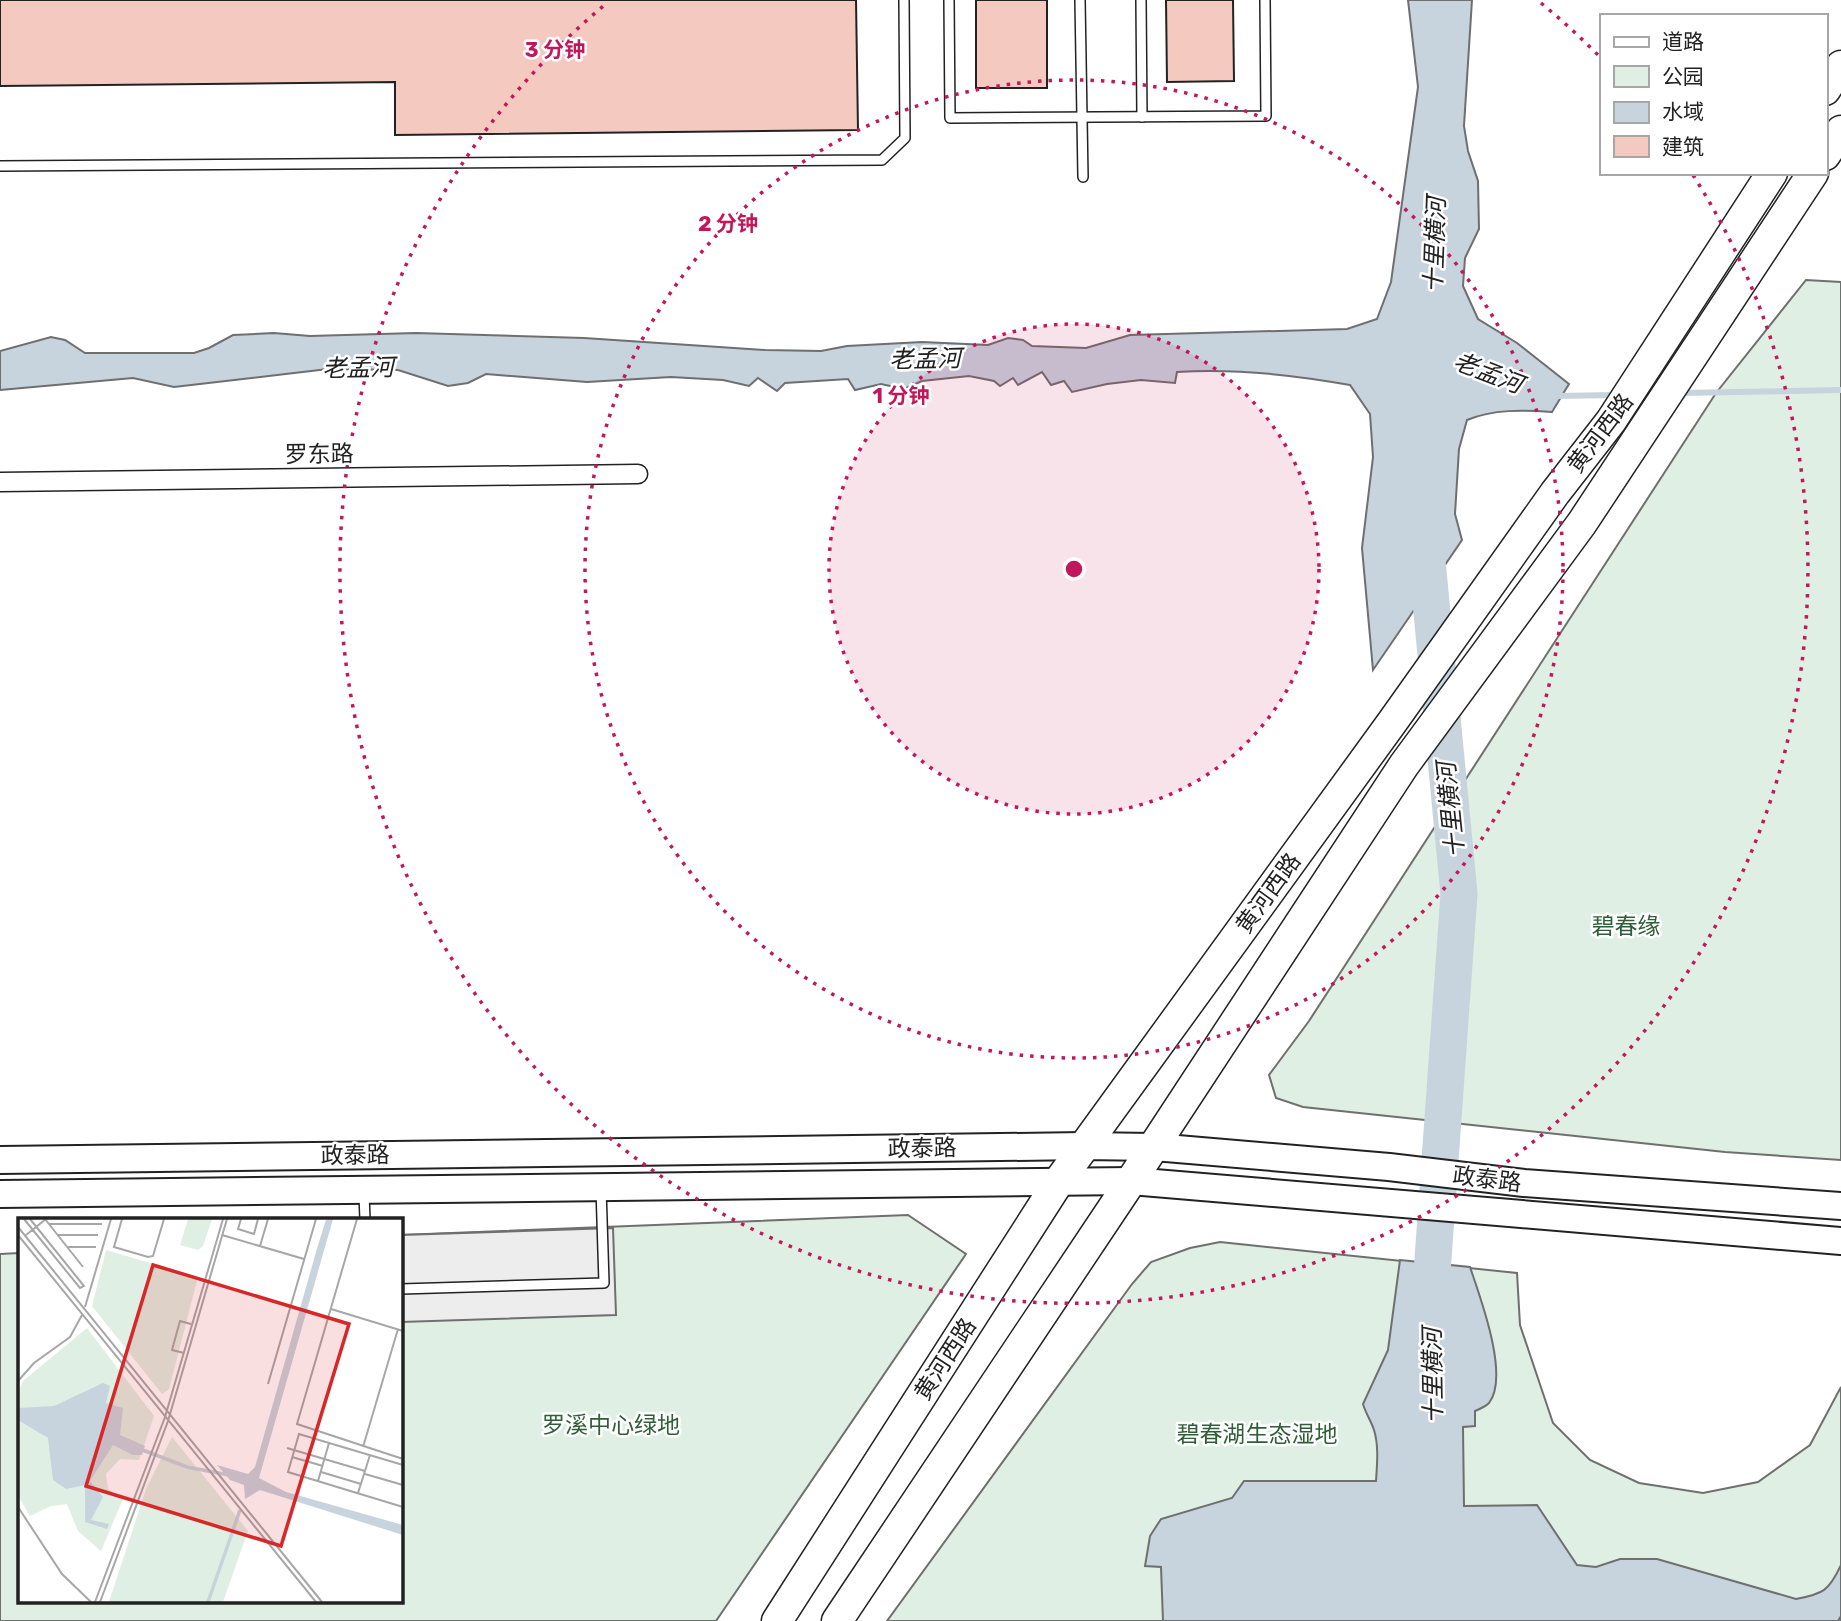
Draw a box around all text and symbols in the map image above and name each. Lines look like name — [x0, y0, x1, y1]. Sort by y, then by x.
legend — [1600, 14, 1827, 175]
text: 道路 — [1662, 29, 1704, 54]
text: 3 分钟 — [525, 37, 585, 62]
text: 公园 — [1662, 64, 1704, 89]
text: 水域 — [1662, 99, 1704, 124]
text: 建筑 — [1662, 134, 1704, 159]
water label: 十里横河 — [1419, 193, 1451, 293]
text: 2 分钟 — [698, 211, 758, 236]
water label: 老孟河 — [889, 344, 965, 374]
water label: 老孟河 — [1449, 347, 1530, 400]
water label: 老孟河 — [322, 353, 398, 383]
text: 1 分钟 — [873, 383, 929, 408]
street label: 黄河西路 — [1561, 388, 1639, 478]
street label: 罗东路 — [284, 439, 354, 469]
centre of rings — [1062, 557, 1086, 581]
water label: 十里横河 — [1432, 757, 1470, 859]
street label: 黄河西路 — [1230, 848, 1306, 938]
park label: 碧春缘 — [1592, 912, 1661, 940]
street label: 政泰路 — [887, 1133, 957, 1163]
street label: 政泰路 — [320, 1140, 390, 1170]
street label: 政泰路 — [1451, 1161, 1523, 1197]
inset map — [18, 1218, 402, 1604]
street label: 黄河西路 — [908, 1313, 982, 1405]
water label: 十里横河 — [1418, 1324, 1448, 1424]
park label: 罗溪中心绿地 — [542, 1411, 680, 1439]
park label: 碧春湖生态湿地 — [1177, 1420, 1338, 1448]

